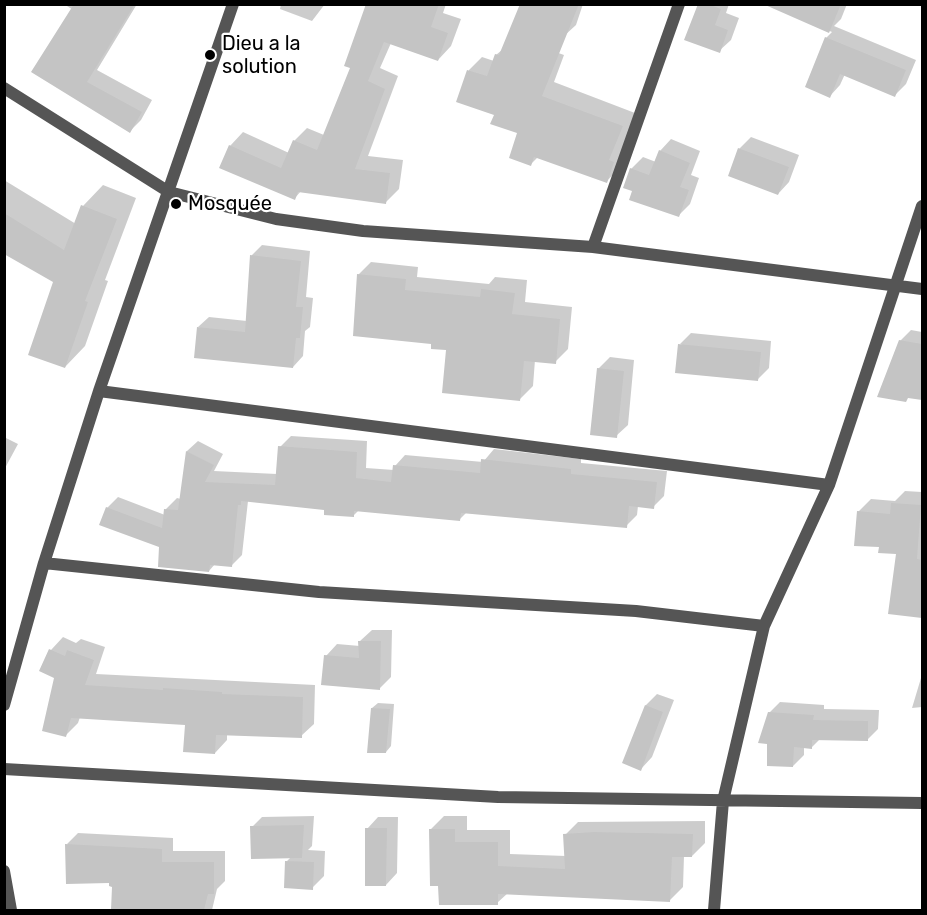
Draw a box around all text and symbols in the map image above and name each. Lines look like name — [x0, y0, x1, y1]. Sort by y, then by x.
place label: Dieu a la solution — [222, 32, 301, 79]
marker: Dieu a la solution — [203, 48, 217, 62]
place label: Mosquée — [188, 192, 272, 216]
marker: Mosquée — [169, 197, 183, 211]

